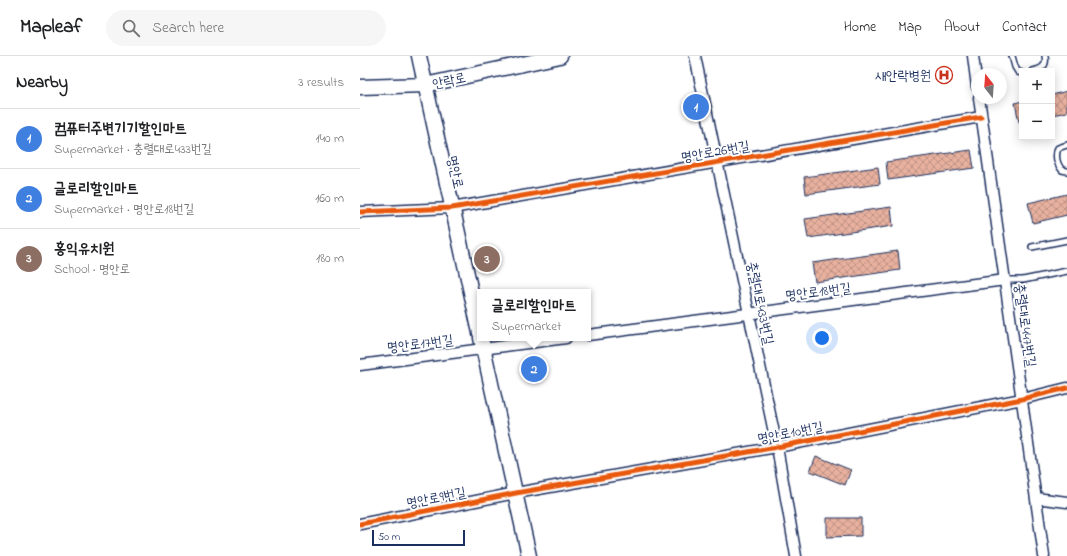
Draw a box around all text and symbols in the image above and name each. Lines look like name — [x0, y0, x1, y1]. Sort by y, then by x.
search box — [106, 10, 386, 46]
text: Mapleaf — [20, 14, 82, 41]
icon: search — [120, 17, 142, 39]
text: Search here — [152, 17, 224, 39]
text: Home — [844, 17, 876, 38]
text: Map — [898, 17, 922, 38]
text: About — [944, 17, 980, 38]
text: Contact — [1002, 17, 1047, 38]
hospital icon: 새안락병원 — [934, 65, 954, 85]
place label: 새안락병원 — [875, 66, 931, 87]
street label: 안락로 — [431, 68, 468, 95]
north arrow — [971, 68, 1007, 104]
map controls — [1019, 68, 1055, 140]
button: + — [1019, 68, 1055, 104]
text: Nearby — [16, 70, 68, 95]
text: 3 results — [298, 73, 344, 92]
pin: 1 — [683, 92, 709, 122]
button: − — [1019, 104, 1055, 140]
text: 컴퓨터주변기기할인마트 — [54, 118, 187, 140]
text: 1 — [27, 129, 31, 148]
text: 140 m — [316, 129, 344, 148]
street label: 명안로26번길 — [679, 136, 752, 169]
text: Supermarket · 충렬대로433번길 — [54, 140, 212, 159]
street label: 명안로 — [441, 154, 468, 191]
text: 글로리할인마트 — [54, 178, 139, 200]
text: 2 — [26, 189, 32, 208]
text: 160 m — [315, 189, 344, 208]
text: Supermarket · 명안로18번길 — [54, 200, 194, 219]
text: 홍익유치원 — [54, 238, 114, 260]
pin: 3 — [474, 244, 500, 274]
text: 3 — [26, 249, 32, 268]
text: 180 m — [316, 249, 344, 268]
text: School · 명안로 — [54, 260, 130, 279]
street label: 충렬대로433번길 — [740, 260, 779, 348]
street label: 명안로18번길 — [784, 278, 853, 307]
street label: 충렬대로447번길 — [1008, 282, 1041, 369]
popup — [477, 289, 591, 341]
text: 글로리할인마트 — [492, 295, 576, 317]
text: Supermarket — [492, 317, 561, 336]
your location — [812, 328, 832, 348]
street label: 명안로17번길 — [386, 330, 455, 359]
pin: 2 — [521, 354, 547, 384]
street label: 명안로10번길 — [755, 417, 826, 450]
street label: 명안로9번길 — [405, 482, 469, 515]
scale bar — [372, 528, 465, 547]
text: 50 m — [378, 529, 400, 545]

